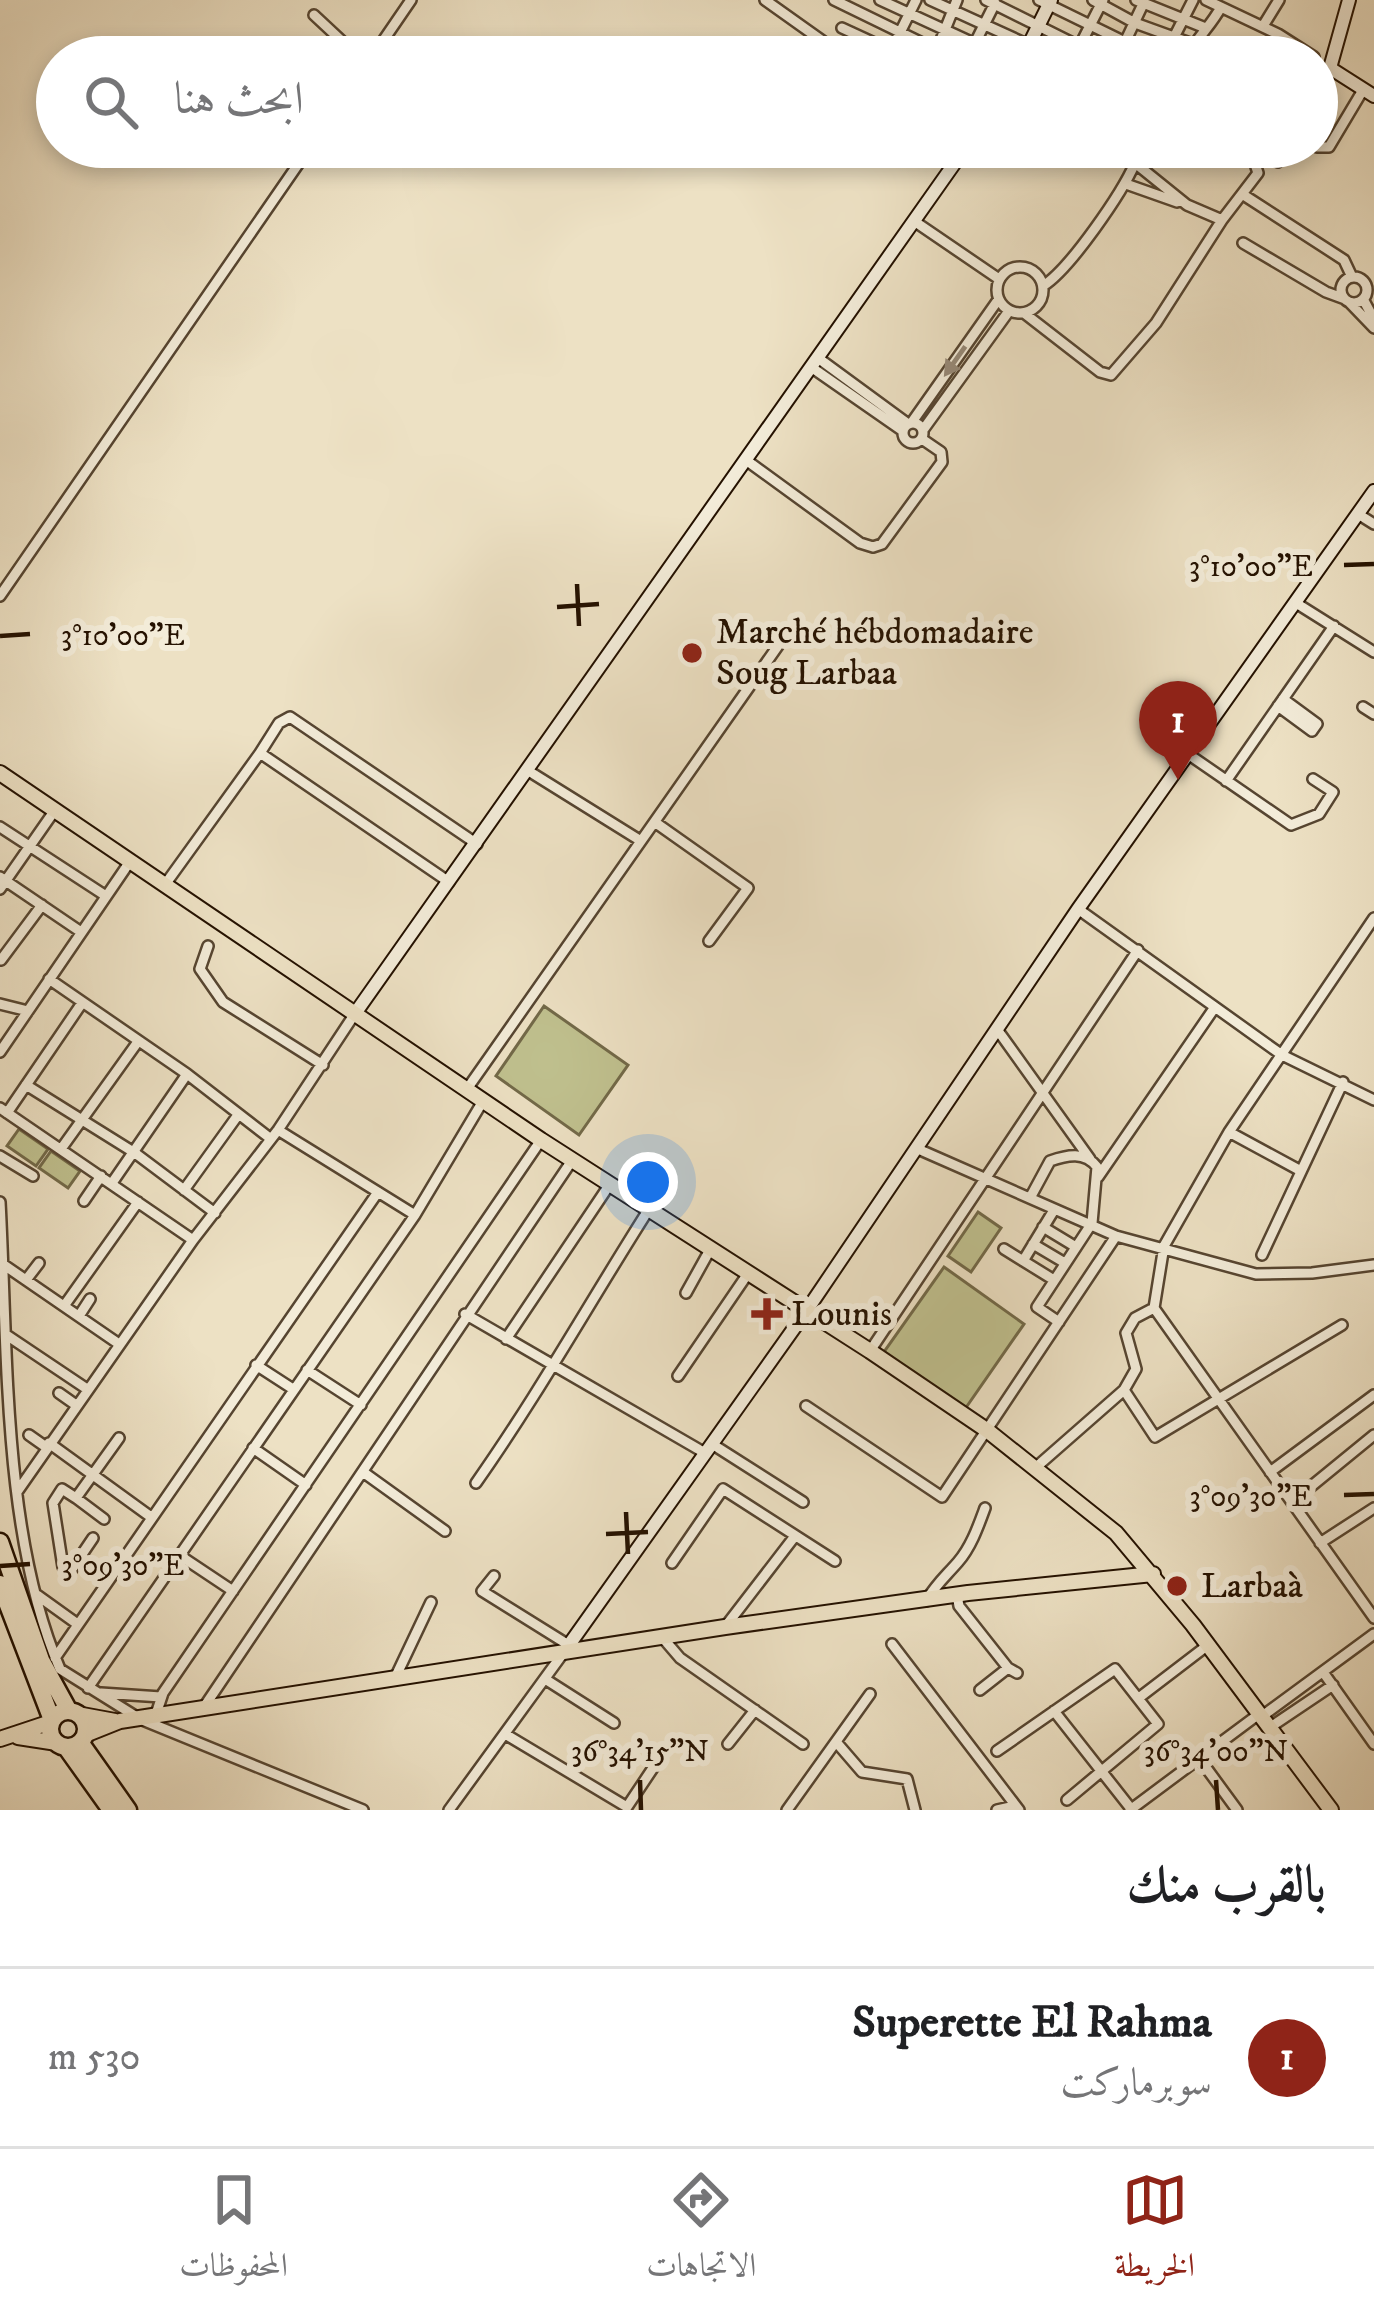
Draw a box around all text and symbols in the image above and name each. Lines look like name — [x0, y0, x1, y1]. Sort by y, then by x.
search box — [36, 36, 1338, 168]
icon: search — [78, 69, 144, 135]
text: ابحث هنا — [174, 72, 304, 128]
one-way arrow — [944, 345, 967, 377]
text: 3°10'00"E — [1189, 549, 1313, 586]
place label: Marché hébdomadaire Soug Larbaa — [716, 610, 1034, 696]
text: 3°10'00"E — [61, 618, 185, 655]
marker: Marché hébdomadaire Soug Larbaa — [679, 640, 705, 666]
pin: 1 — [1139, 681, 1217, 780]
your location — [618, 1152, 678, 1212]
place label: Lounis — [791, 1292, 892, 1337]
marker: Lounis — [754, 1301, 780, 1327]
text: 3°09'30"E — [1189, 1479, 1313, 1516]
text: 3°09'30"E — [61, 1548, 185, 1585]
place label: Larbaà — [1201, 1564, 1304, 1609]
marker: Larbaà — [1164, 1573, 1190, 1599]
text: 36°34'15"N — [571, 1734, 709, 1771]
text: 36°34'00"N — [1144, 1734, 1288, 1771]
text: بالقرب منك — [1127, 1854, 1326, 1918]
text: Superette El Rahma — [852, 1995, 1212, 2051]
text: 530 m — [48, 2033, 141, 2082]
text: 1 — [1280, 2033, 1294, 2082]
text: سوبرماركت — [1061, 2059, 1212, 2108]
tab: المحفوظات — [179, 2167, 288, 2297]
tab: الاتجاهات — [646, 2167, 756, 2297]
tab: الخريطة — [1115, 2167, 1195, 2297]

